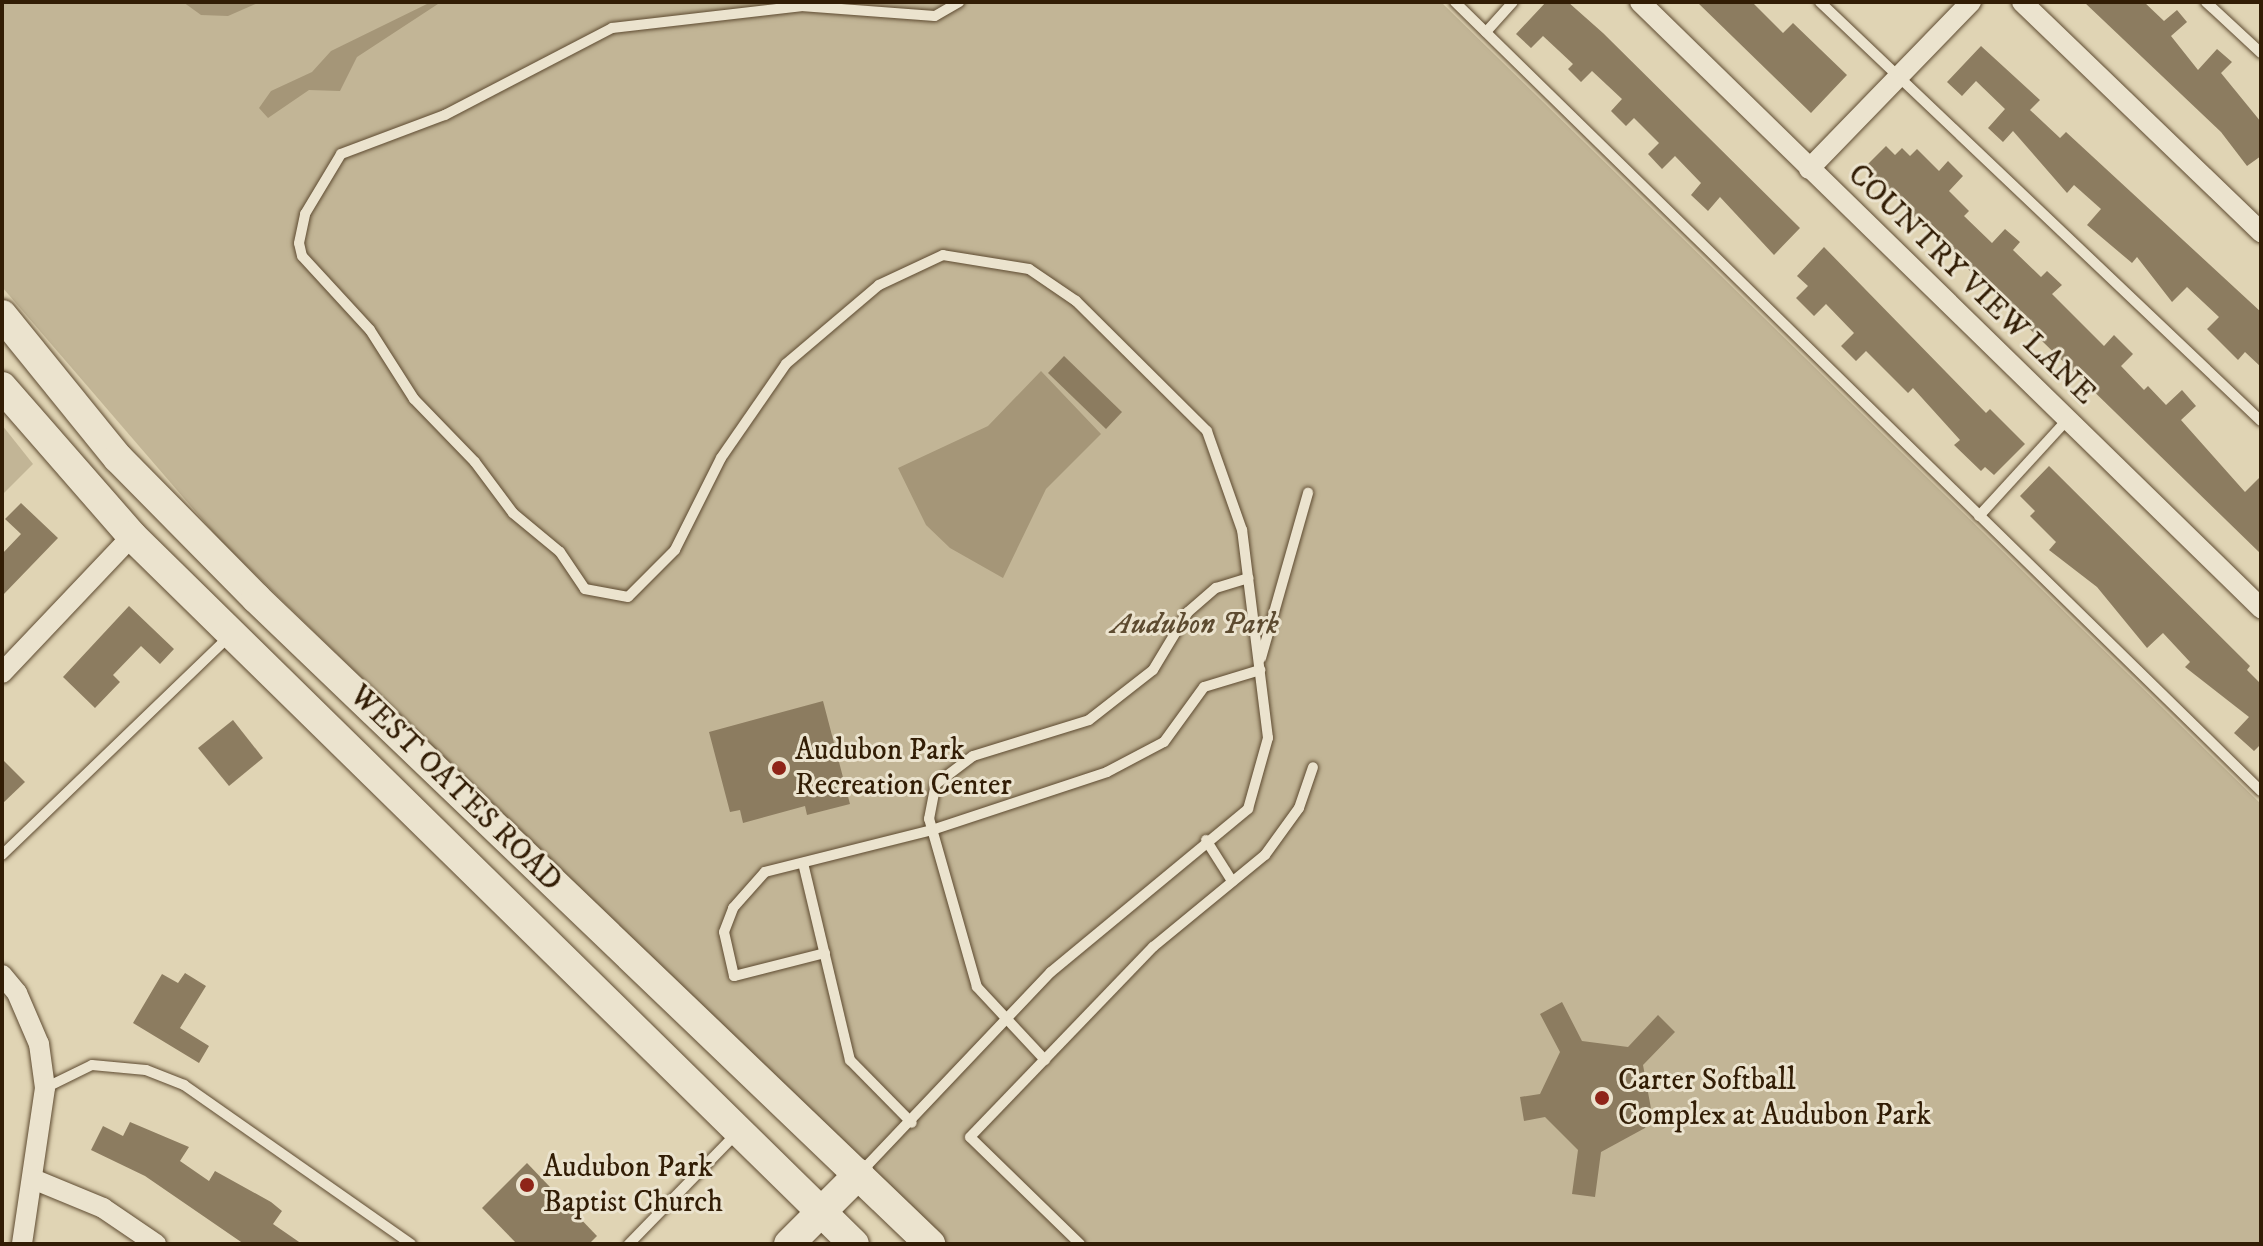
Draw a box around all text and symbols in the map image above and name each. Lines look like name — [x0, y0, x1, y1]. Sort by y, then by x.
street label: COUNTRY VIEW LANE — [1840, 157, 2102, 413]
park label: Audubon Park — [1111, 607, 1279, 643]
street label: WEST OATES ROAD — [341, 678, 569, 900]
place label: Audubon Park Recreation Center — [795, 733, 1012, 804]
marker: Audubon Park Recreation Center — [770, 759, 788, 777]
place label: Carter Softball Complex at Audubon Park — [1618, 1063, 1931, 1134]
marker: Carter Softball Complex at Audubon Park — [1593, 1089, 1611, 1107]
place label: Audubon Park Baptist Church — [543, 1150, 723, 1220]
marker: Audubon Park Baptist Church — [518, 1176, 536, 1194]

